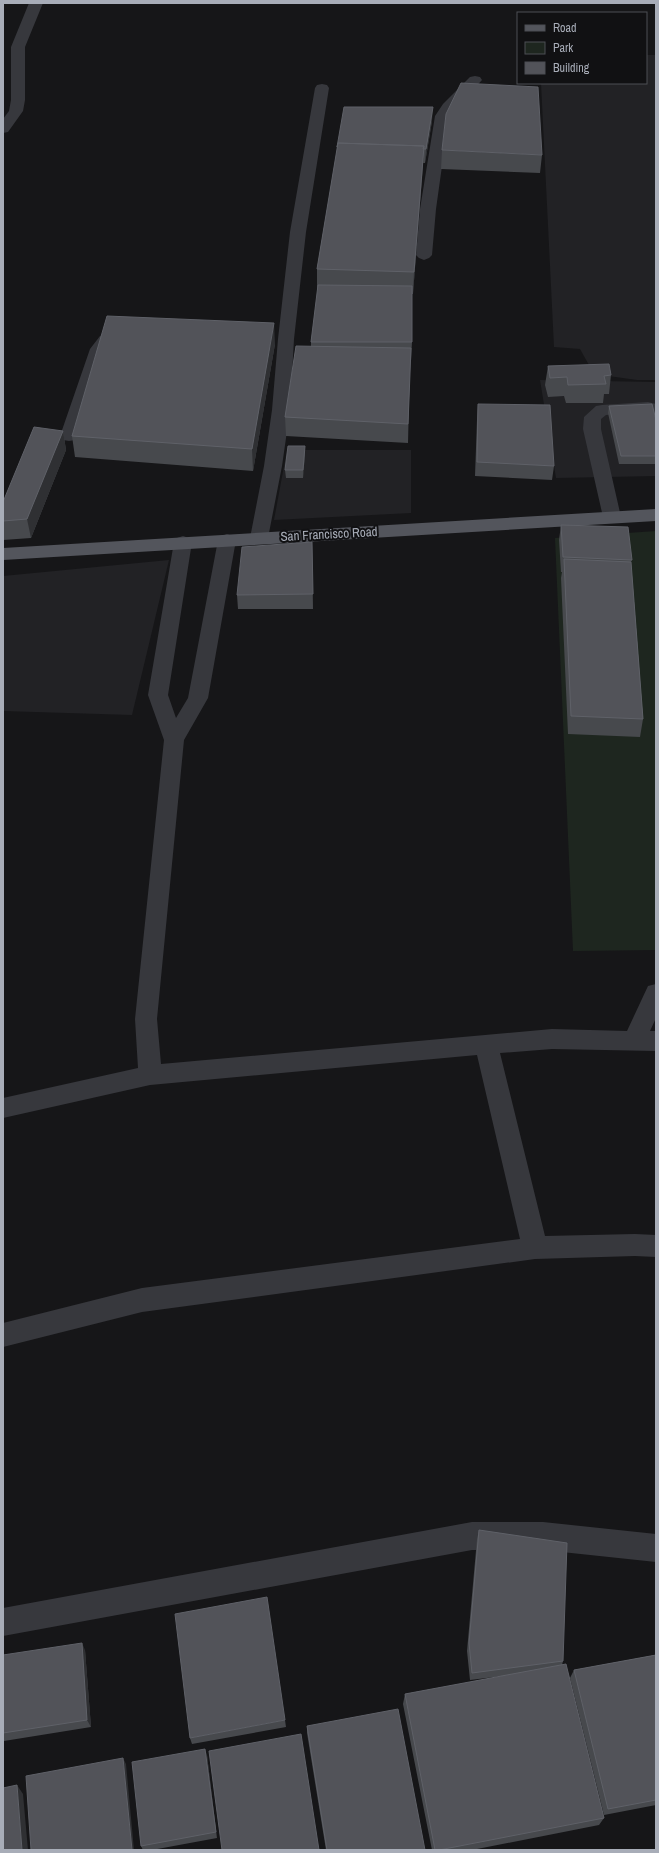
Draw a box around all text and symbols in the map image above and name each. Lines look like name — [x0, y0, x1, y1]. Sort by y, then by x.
legend — [517, 12, 647, 84]
text: Road — [553, 20, 577, 36]
text: Park — [553, 40, 573, 56]
text: Building — [553, 60, 590, 76]
street label: San Francisco Road — [280, 523, 378, 545]

